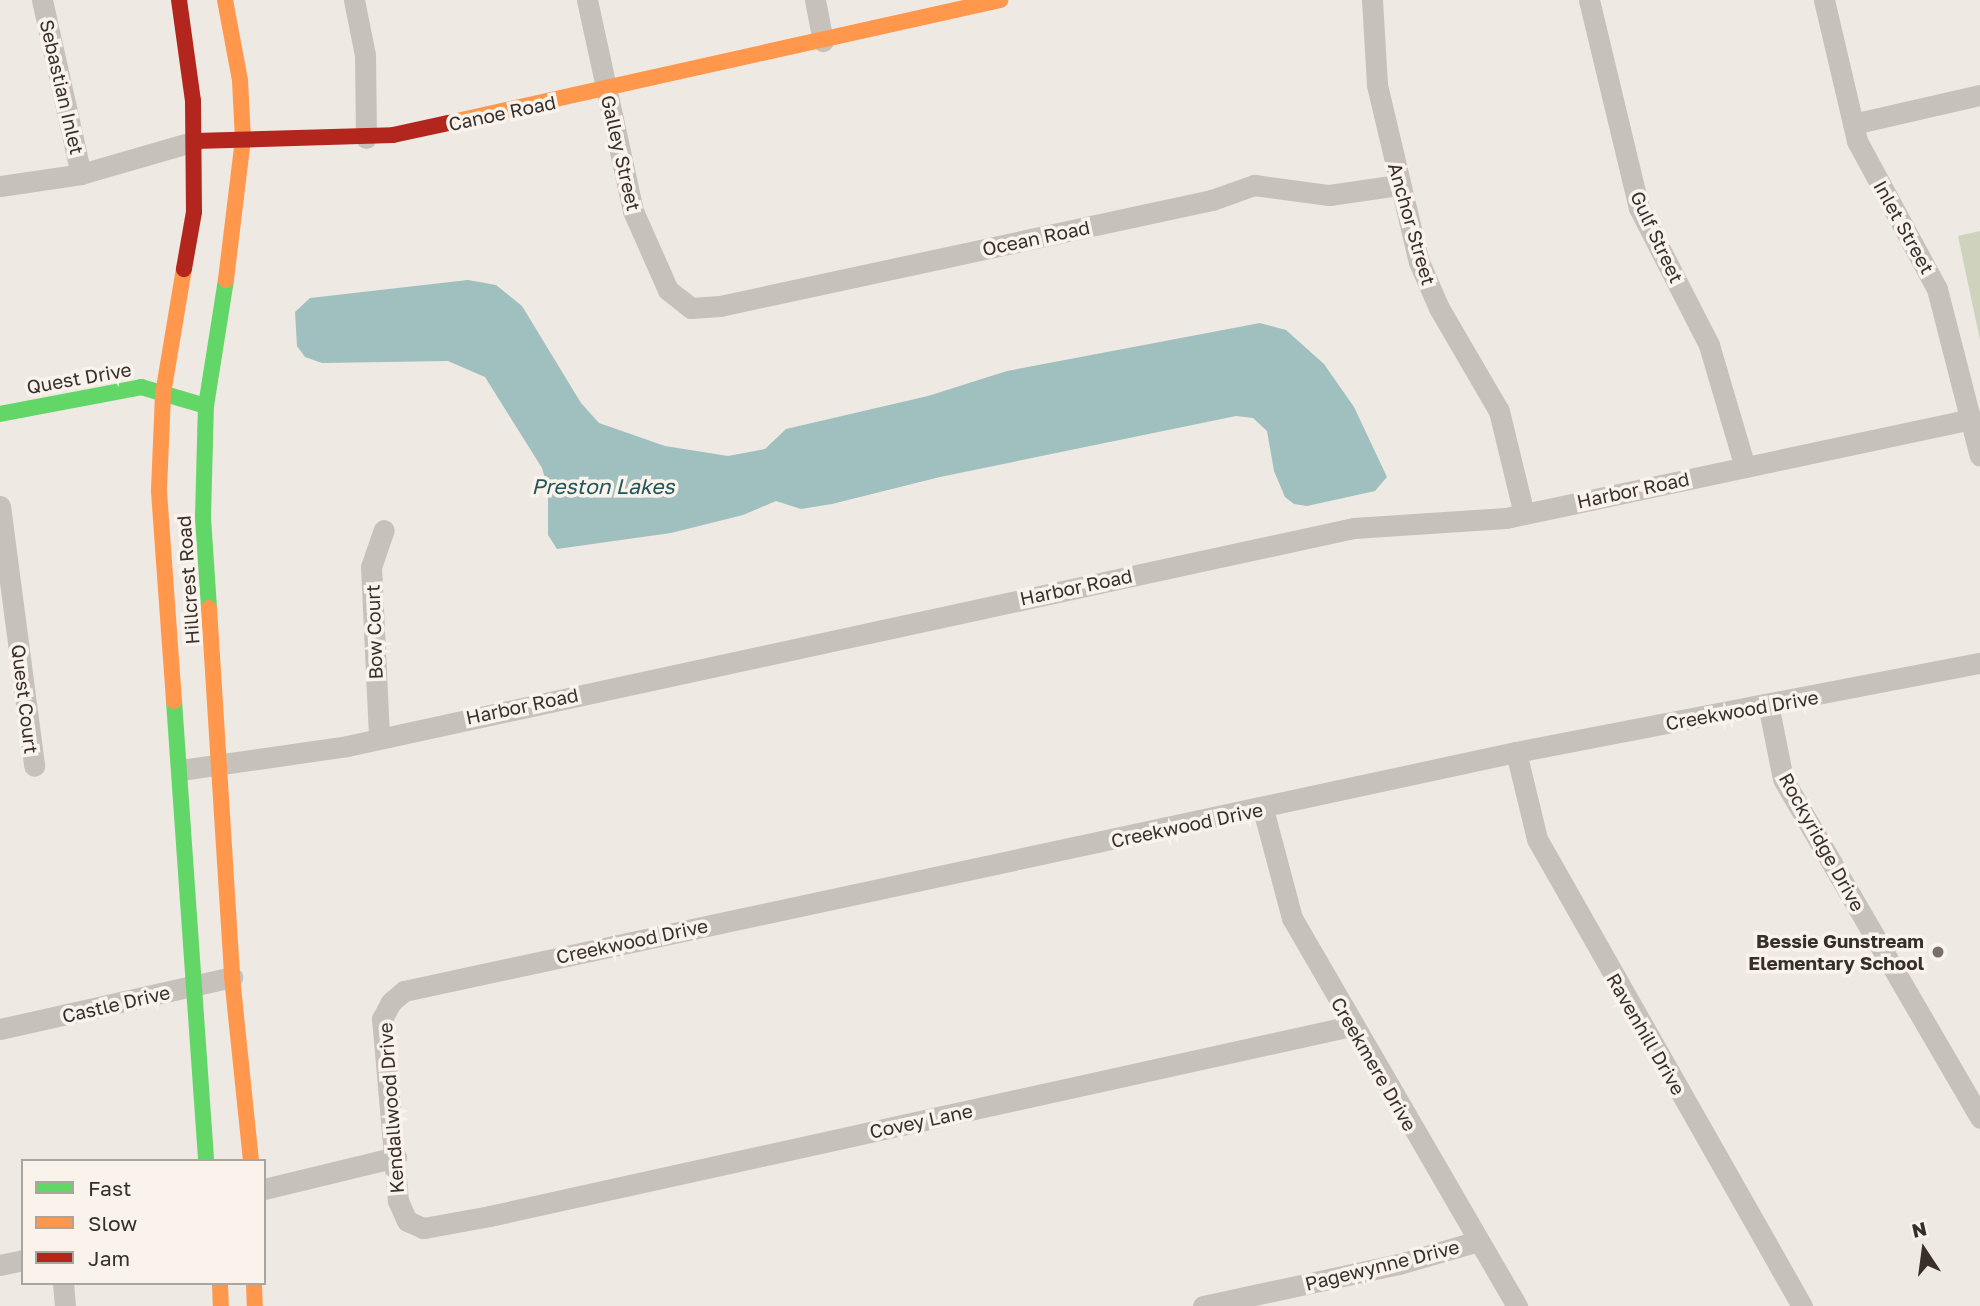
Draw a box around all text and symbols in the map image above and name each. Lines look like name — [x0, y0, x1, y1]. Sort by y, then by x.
street label: Sebastian Inlet — [35, 17, 89, 157]
street label: Canoe Road — [446, 91, 558, 135]
street label: Galley Street — [597, 93, 645, 213]
street label: Anchor Street — [1384, 160, 1440, 288]
street label: Inlet Street — [1869, 176, 1939, 278]
street label: Gulf Street — [1626, 188, 1688, 286]
street label: Ocean Road — [980, 216, 1092, 260]
street label: Quest Drive — [25, 358, 133, 398]
street label: Harbor Road — [1575, 467, 1691, 513]
water label: Preston Lakes — [531, 473, 675, 499]
street label: Hillcrest Road — [172, 515, 204, 645]
street label: Harbor Road — [1018, 564, 1134, 610]
street label: Bow Court — [361, 584, 387, 680]
street label: Quest Court — [7, 643, 43, 755]
street label: Harbor Road — [464, 683, 580, 729]
street label: Creekwood Drive — [1664, 685, 1820, 735]
street label: Rockyridge Drive — [1775, 769, 1869, 915]
street label: Creekwood Drive — [1109, 798, 1265, 852]
street label: Creekwood Drive — [554, 914, 710, 968]
place label: Bessie Gunstream Elementary School — [1748, 930, 1924, 974]
marker: Bessie Gunstream Elementary School — [1930, 944, 1946, 960]
street label: Ravenhill Drive — [1602, 969, 1690, 1099]
street label: Castle Drive — [60, 981, 172, 1027]
street label: Creekmere Drive — [1326, 993, 1422, 1135]
street label: Kendallwood Drive — [374, 1022, 408, 1194]
street label: Covey Lane — [867, 1099, 975, 1143]
legend — [21, 1159, 266, 1285]
text: Fast — [88, 1175, 131, 1201]
text: Slow — [88, 1210, 137, 1236]
north arrow — [1889, 1215, 1959, 1285]
text: N — [1910, 1216, 1929, 1242]
street label: Pagewynne Drive — [1303, 1235, 1461, 1295]
text: Jam — [88, 1245, 130, 1271]

